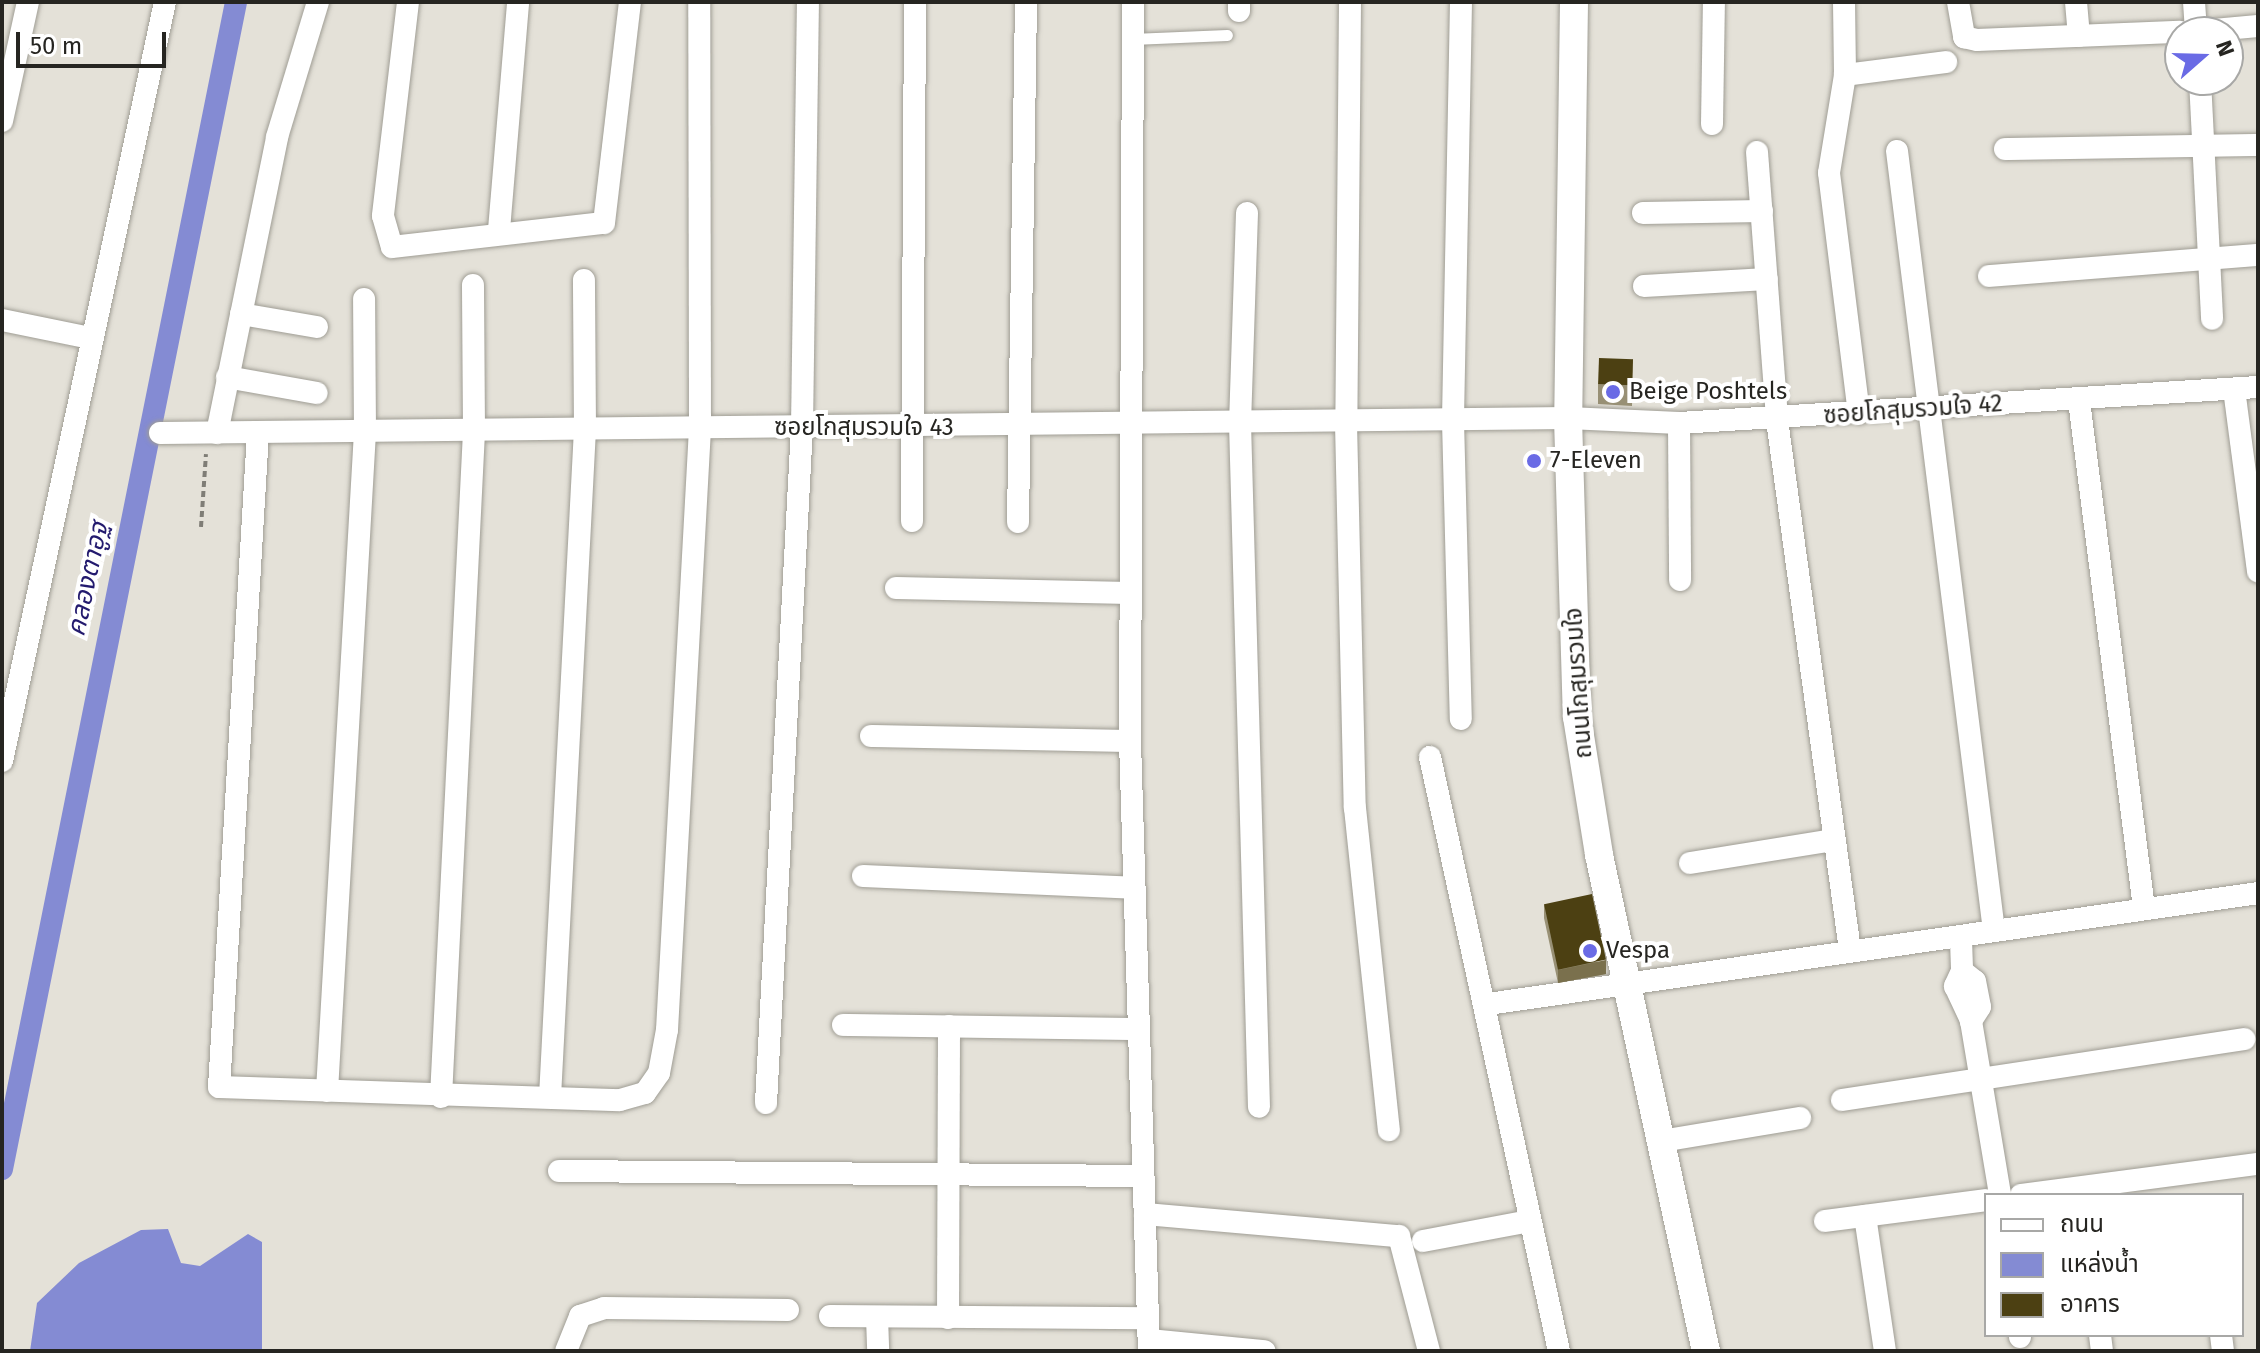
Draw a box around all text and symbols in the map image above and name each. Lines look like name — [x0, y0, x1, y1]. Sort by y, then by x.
scale bar — [20, 16, 170, 66]
north arrow — [2164, 16, 2244, 96]
text: 50 m — [30, 32, 82, 60]
text: N — [2210, 37, 2240, 60]
place label: Beige Poshtels — [1629, 378, 1787, 406]
marker: Beige Poshtels — [1604, 383, 1622, 401]
street label: ซอยโกสุมรวมใจ 42 — [1823, 389, 2003, 431]
street label: ซอยโกสุมรวมใจ 43 — [774, 414, 954, 442]
place label: 7-Eleven — [1550, 447, 1642, 475]
marker: 7-Eleven — [1525, 452, 1543, 470]
water label: คลองตาอูฐ — [61, 519, 115, 639]
street label: ถนนโกสุมรวมใจ — [1559, 606, 1599, 760]
place label: Vespa — [1606, 937, 1670, 965]
marker: Vespa — [1581, 942, 1599, 960]
legend — [1984, 1193, 2244, 1337]
text: ถนน — [2060, 1210, 2104, 1238]
text: แหล่งน้ำ — [2060, 1250, 2139, 1278]
text: อาคาร — [2060, 1290, 2120, 1318]

